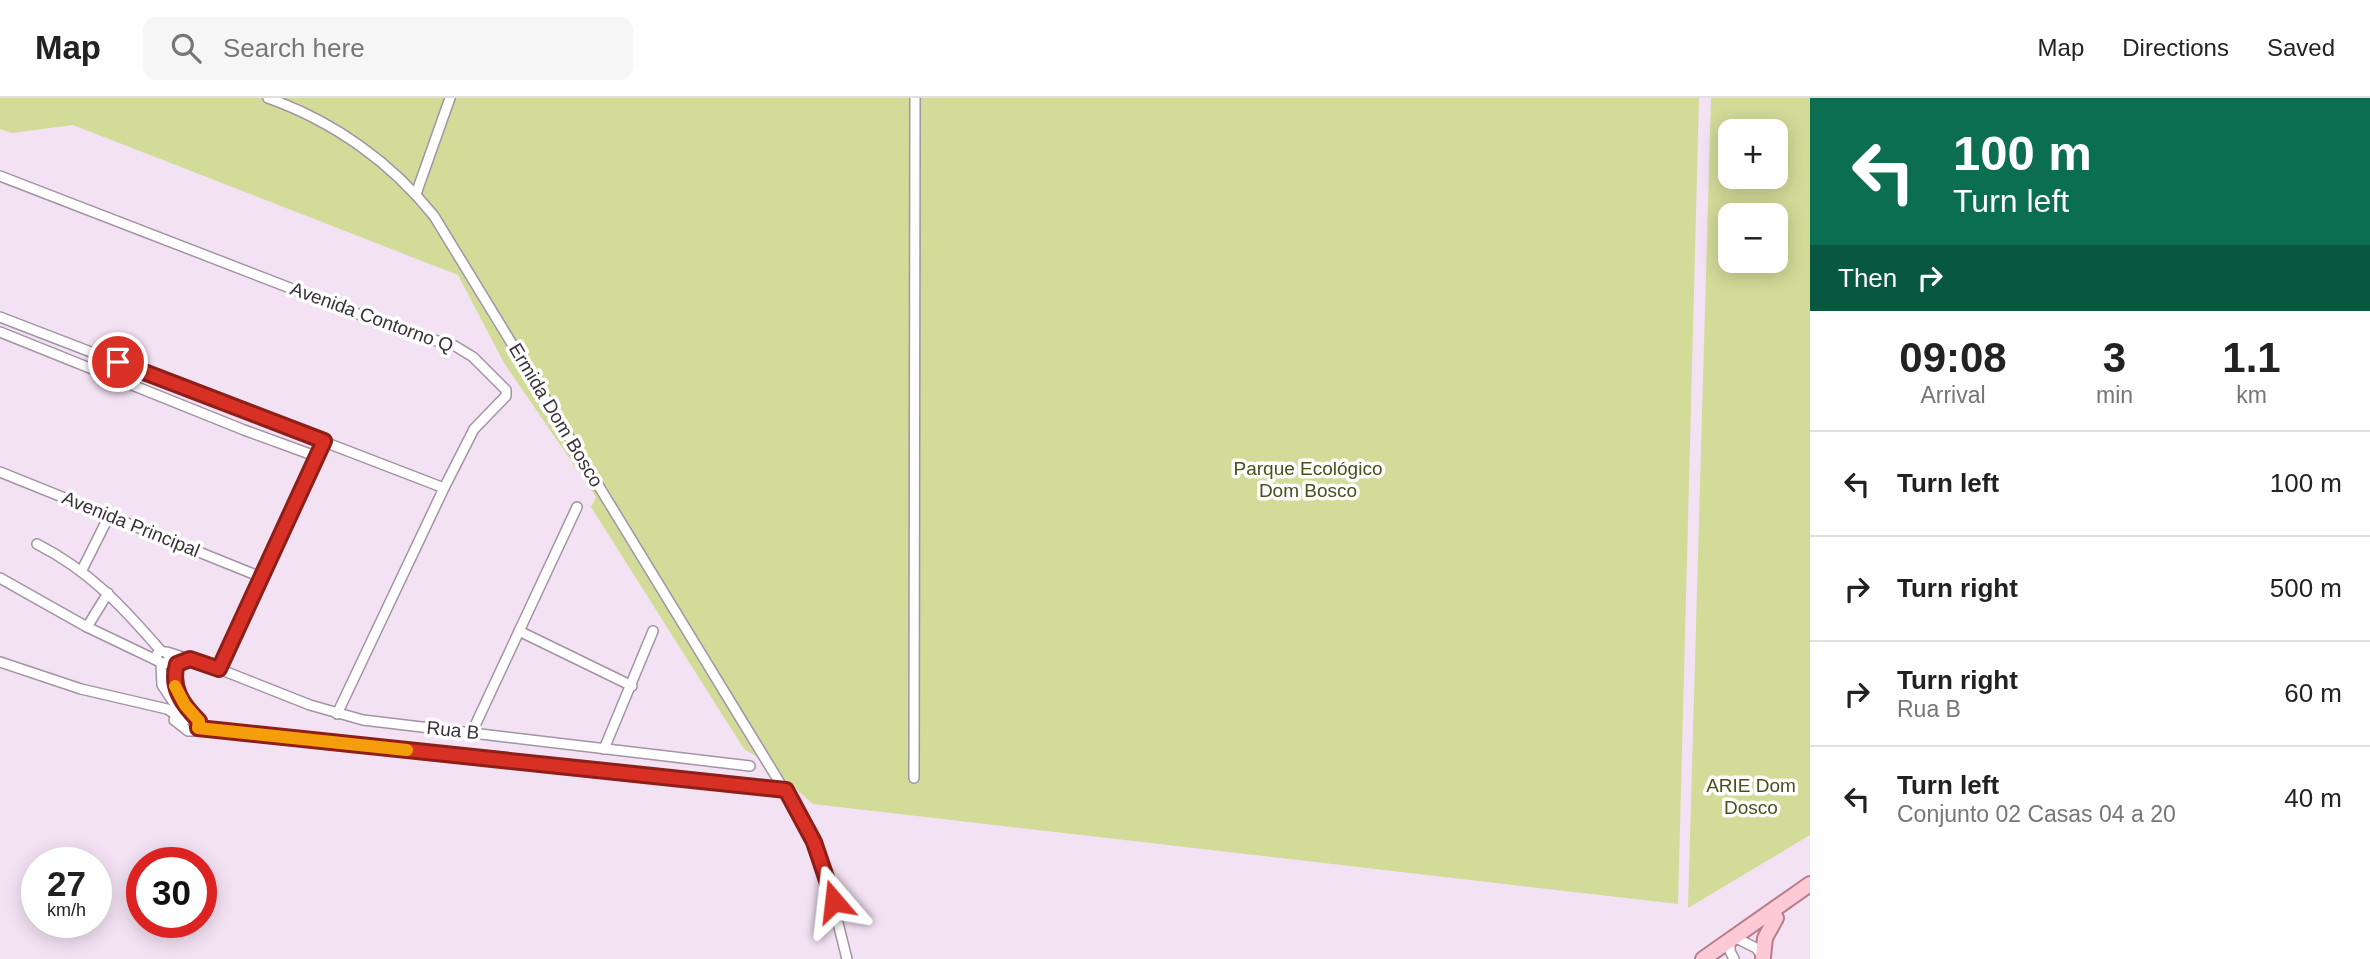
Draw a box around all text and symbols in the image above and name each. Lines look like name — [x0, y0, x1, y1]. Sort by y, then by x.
search box — [143, 17, 633, 80]
text: Map — [35, 29, 101, 66]
icon: search — [167, 29, 205, 67]
text: Search here — [223, 33, 365, 63]
text: Map — [2038, 34, 2084, 61]
text: Directions — [2122, 34, 2229, 61]
text: Saved — [2267, 34, 2335, 61]
map controls — [1718, 119, 1788, 273]
button: + — [1718, 119, 1788, 189]
icon: left — [1838, 126, 1929, 217]
text: 100 m — [1953, 126, 2092, 180]
text: Turn left — [1953, 183, 2069, 219]
button: − — [1718, 203, 1788, 273]
icon: right — [1911, 259, 1949, 297]
text: Then — [1838, 263, 1897, 293]
street label: Avenida Contorno Q — [288, 278, 456, 356]
pin — [88, 332, 148, 392]
text: 09:08 — [1899, 334, 2007, 381]
text: 3 — [2103, 334, 2126, 381]
text: 1.1 — [2222, 334, 2281, 381]
street label: Ermida Dom Bosco — [505, 339, 607, 491]
icon: arrive — [99, 343, 137, 381]
text: Arrival — [1920, 382, 1986, 408]
text: min — [2096, 382, 2133, 408]
text: km — [2236, 382, 2267, 408]
park label: Parque Ecológico Dom Bosco — [1234, 458, 1382, 501]
icon: left — [1838, 465, 1876, 503]
text: Turn left — [1897, 468, 1999, 498]
text: 100 m — [2270, 468, 2342, 498]
street label: Avenida Principal — [59, 487, 203, 561]
icon: right — [1838, 570, 1876, 608]
text: Turn right — [1897, 573, 2018, 603]
text: 500 m — [2270, 573, 2342, 603]
text: Turn right — [1897, 665, 2018, 695]
icon: right — [1838, 675, 1876, 713]
text: 60 m — [2284, 678, 2342, 708]
text: Rua B — [1897, 696, 1961, 722]
street label: Rua B — [426, 717, 480, 743]
text: Turn left — [1897, 770, 1999, 800]
park label: ARIE Dom Dosco — [1706, 775, 1796, 818]
icon: left — [1838, 780, 1876, 818]
text: 40 m — [2284, 783, 2342, 813]
text: Conjunto 02 Casas 04 a 20 — [1897, 801, 2176, 827]
speed limit sign: 30 — [126, 847, 217, 938]
text: 27 — [47, 864, 86, 903]
position arrow — [797, 864, 871, 938]
text: km/h — [47, 900, 86, 920]

